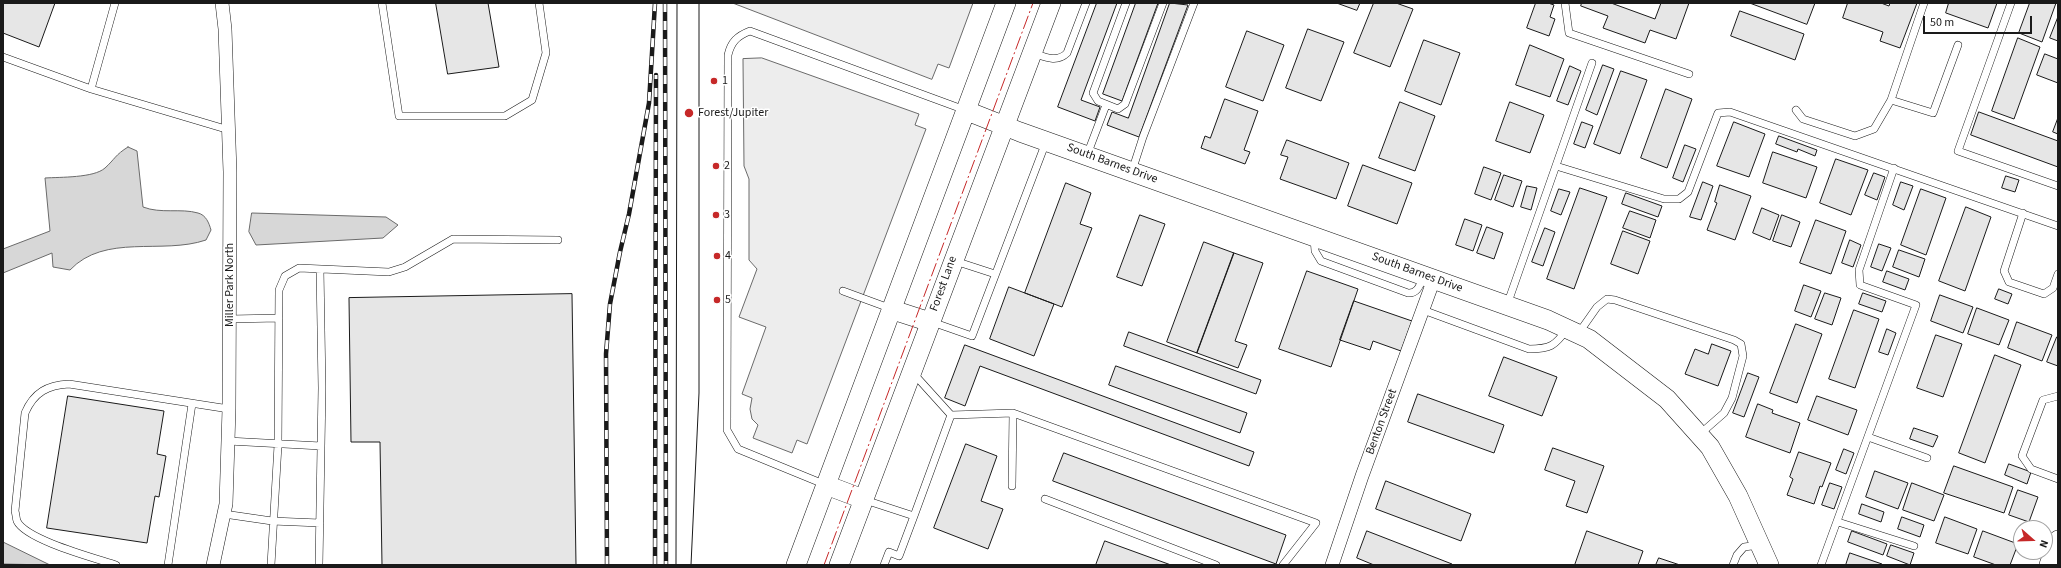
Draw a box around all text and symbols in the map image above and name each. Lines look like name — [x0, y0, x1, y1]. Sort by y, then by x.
scale bar — [1925, 8, 2034, 34]
text: 50 m — [1930, 14, 1954, 31]
place label: 1 — [722, 74, 728, 88]
marker: 1 — [709, 76, 719, 86]
place label: Forest/Jupiter — [698, 106, 768, 120]
marker: Forest/Jupiter — [683, 107, 695, 119]
street label: South Barnes Drive — [1065, 141, 1159, 187]
place label: 2 — [724, 159, 730, 173]
marker: 2 — [711, 161, 721, 171]
place label: 3 — [724, 208, 730, 222]
marker: 3 — [711, 210, 721, 220]
street label: Miller Park North — [223, 243, 237, 327]
place label: 4 — [725, 249, 731, 263]
street label: South Barnes Drive — [1370, 250, 1464, 296]
marker: 4 — [712, 251, 722, 261]
street label: Forest Lane — [927, 254, 961, 314]
place label: 5 — [725, 293, 731, 307]
marker: 5 — [712, 295, 722, 305]
street label: Benton Street — [1363, 387, 1401, 457]
north arrow — [2013, 520, 2053, 560]
text: N — [2036, 538, 2052, 550]

